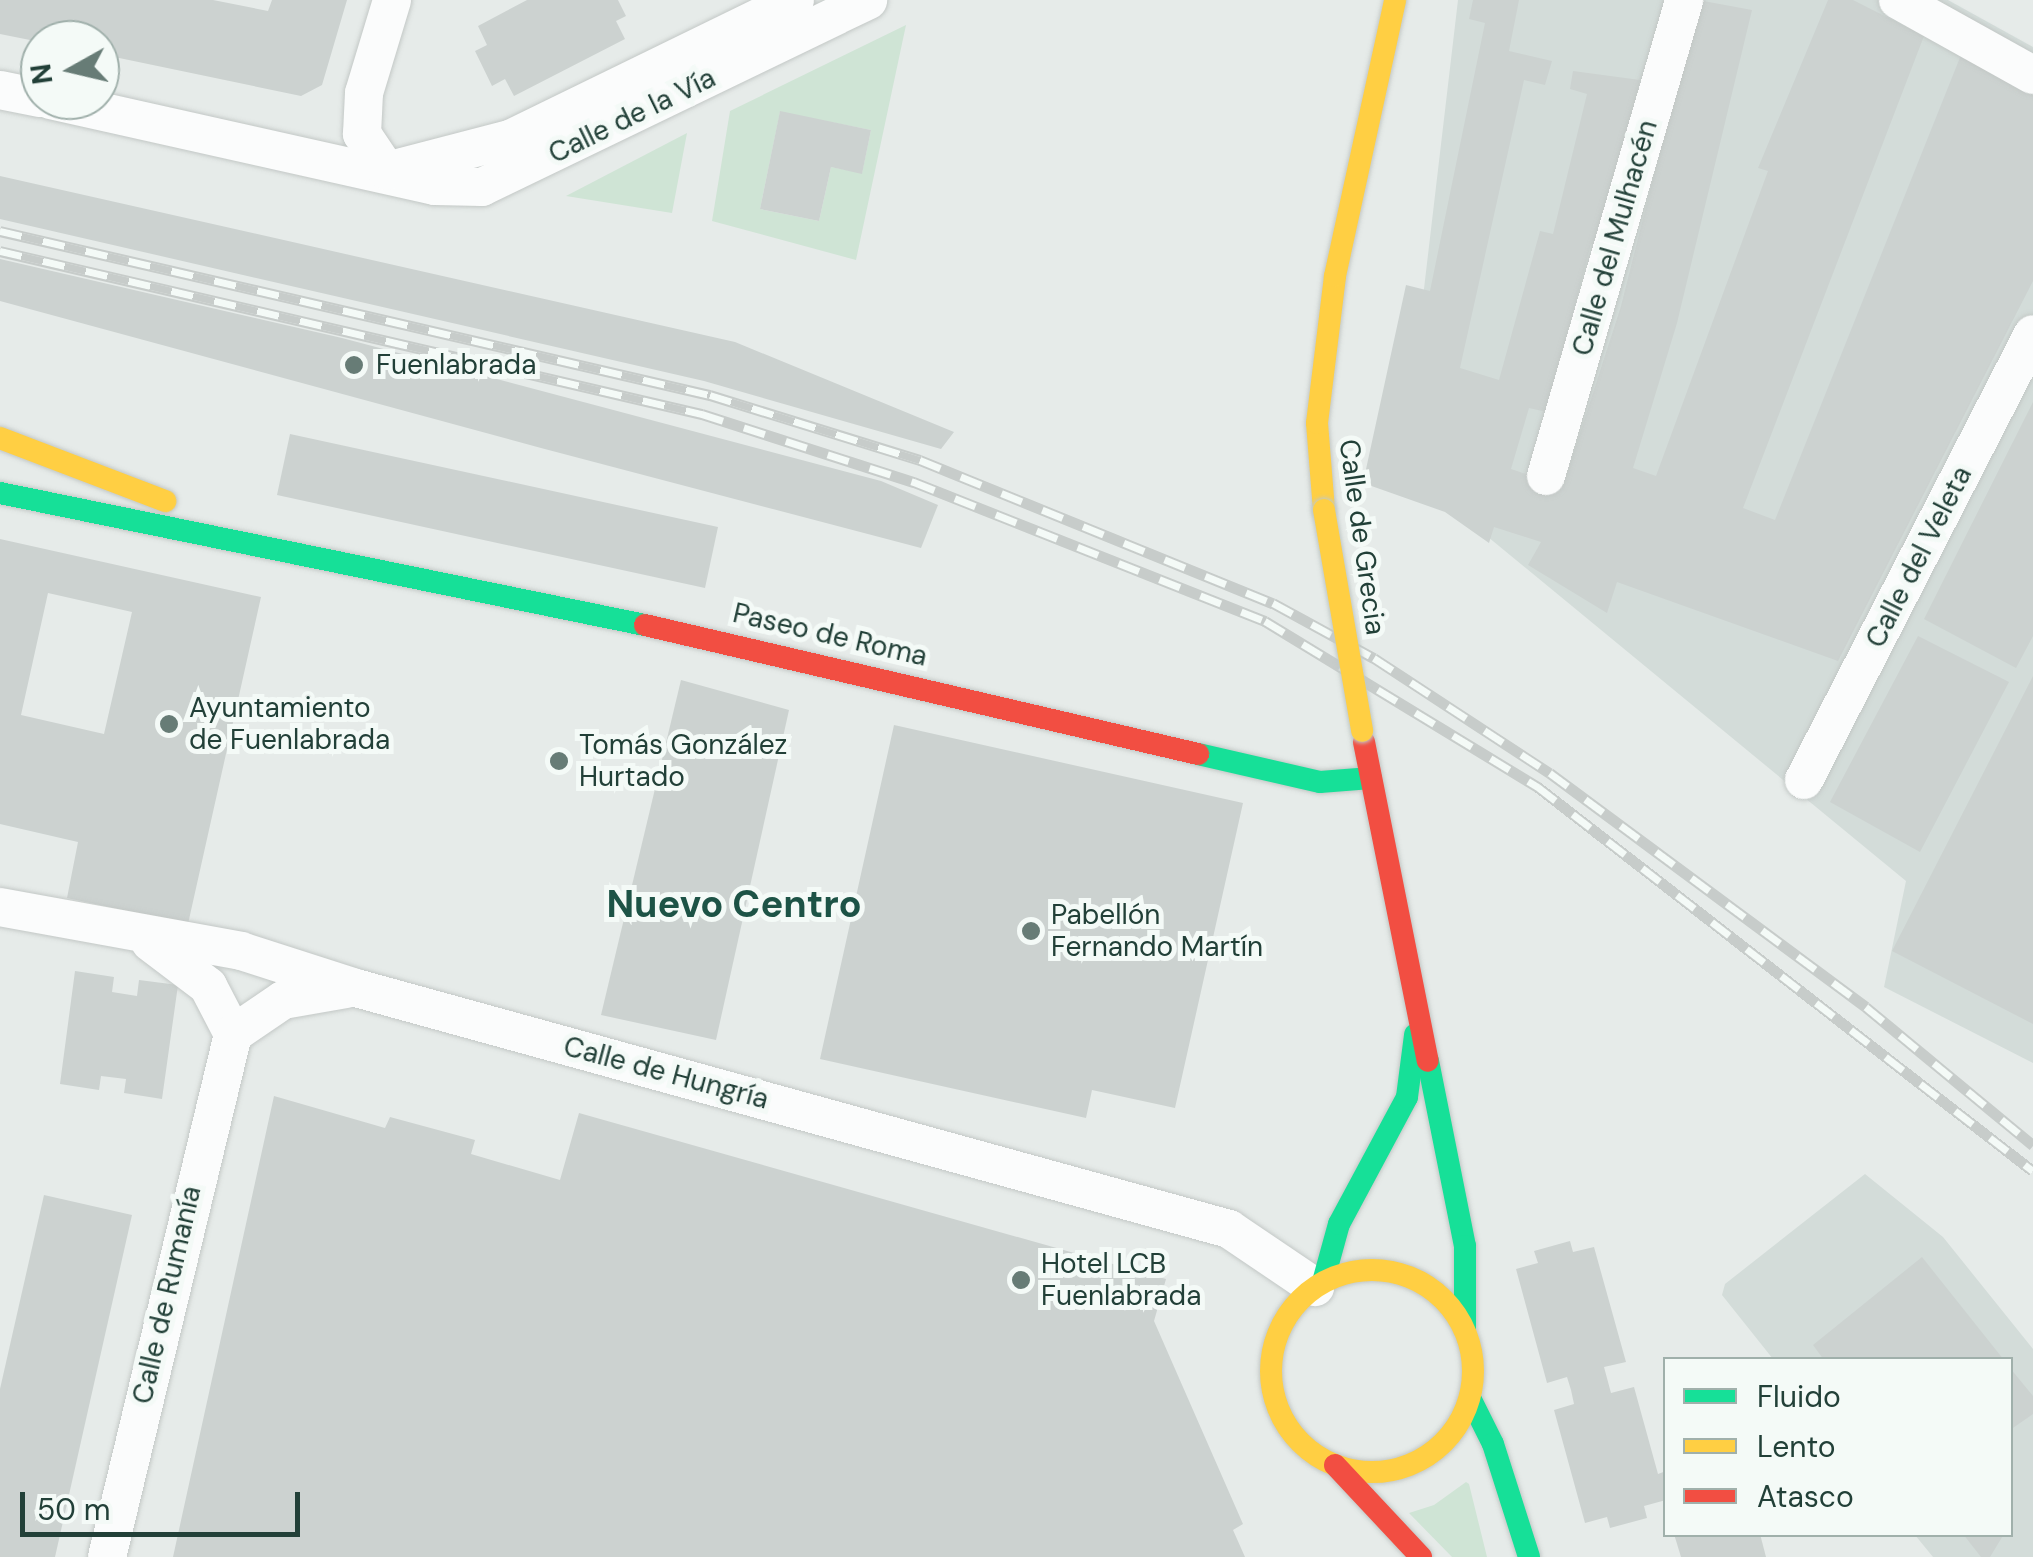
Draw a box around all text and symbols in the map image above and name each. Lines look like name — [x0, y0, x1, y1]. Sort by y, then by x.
north arrow — [20, 20, 120, 120]
text: N — [22, 61, 62, 87]
street label: Calle de la Vía — [543, 61, 721, 171]
street label: Calle del Mulhacén — [1565, 116, 1665, 360]
place label: Fuenlabrada — [376, 348, 536, 382]
marker: Fuenlabrada — [341, 352, 367, 378]
street label: Calle de Grecia — [1332, 437, 1392, 637]
street label: Calle del Veleta — [1859, 461, 1979, 653]
street label: Paseo de Roma — [730, 596, 930, 674]
place label: Ayuntamiento de Fuenlabrada — [189, 691, 390, 757]
marker: Ayuntamiento de Fuenlabrada — [158, 713, 180, 735]
place label: Tomás González Hurtado — [579, 728, 787, 794]
marker: Tomás González Hurtado — [548, 750, 570, 772]
district label: Nuevo Centro — [606, 882, 862, 928]
place label: Pabellón Fernando Martín — [1051, 898, 1263, 964]
marker: Pabellón Fernando Martín — [1020, 920, 1042, 942]
street label: Calle de Hungría — [560, 1030, 772, 1116]
street label: Calle de Rumanía — [126, 1183, 208, 1407]
place label: Hotel LCB Fuenlabrada — [1041, 1247, 1201, 1313]
marker: Hotel LCB Fuenlabrada — [1010, 1269, 1032, 1291]
legend — [1663, 1357, 2013, 1537]
text: Fluido — [1757, 1377, 1841, 1416]
text: Lento — [1757, 1427, 1836, 1466]
scale bar — [25, 1472, 305, 1534]
text: Atasco — [1757, 1477, 1854, 1516]
text: 50 m — [37, 1490, 111, 1529]

